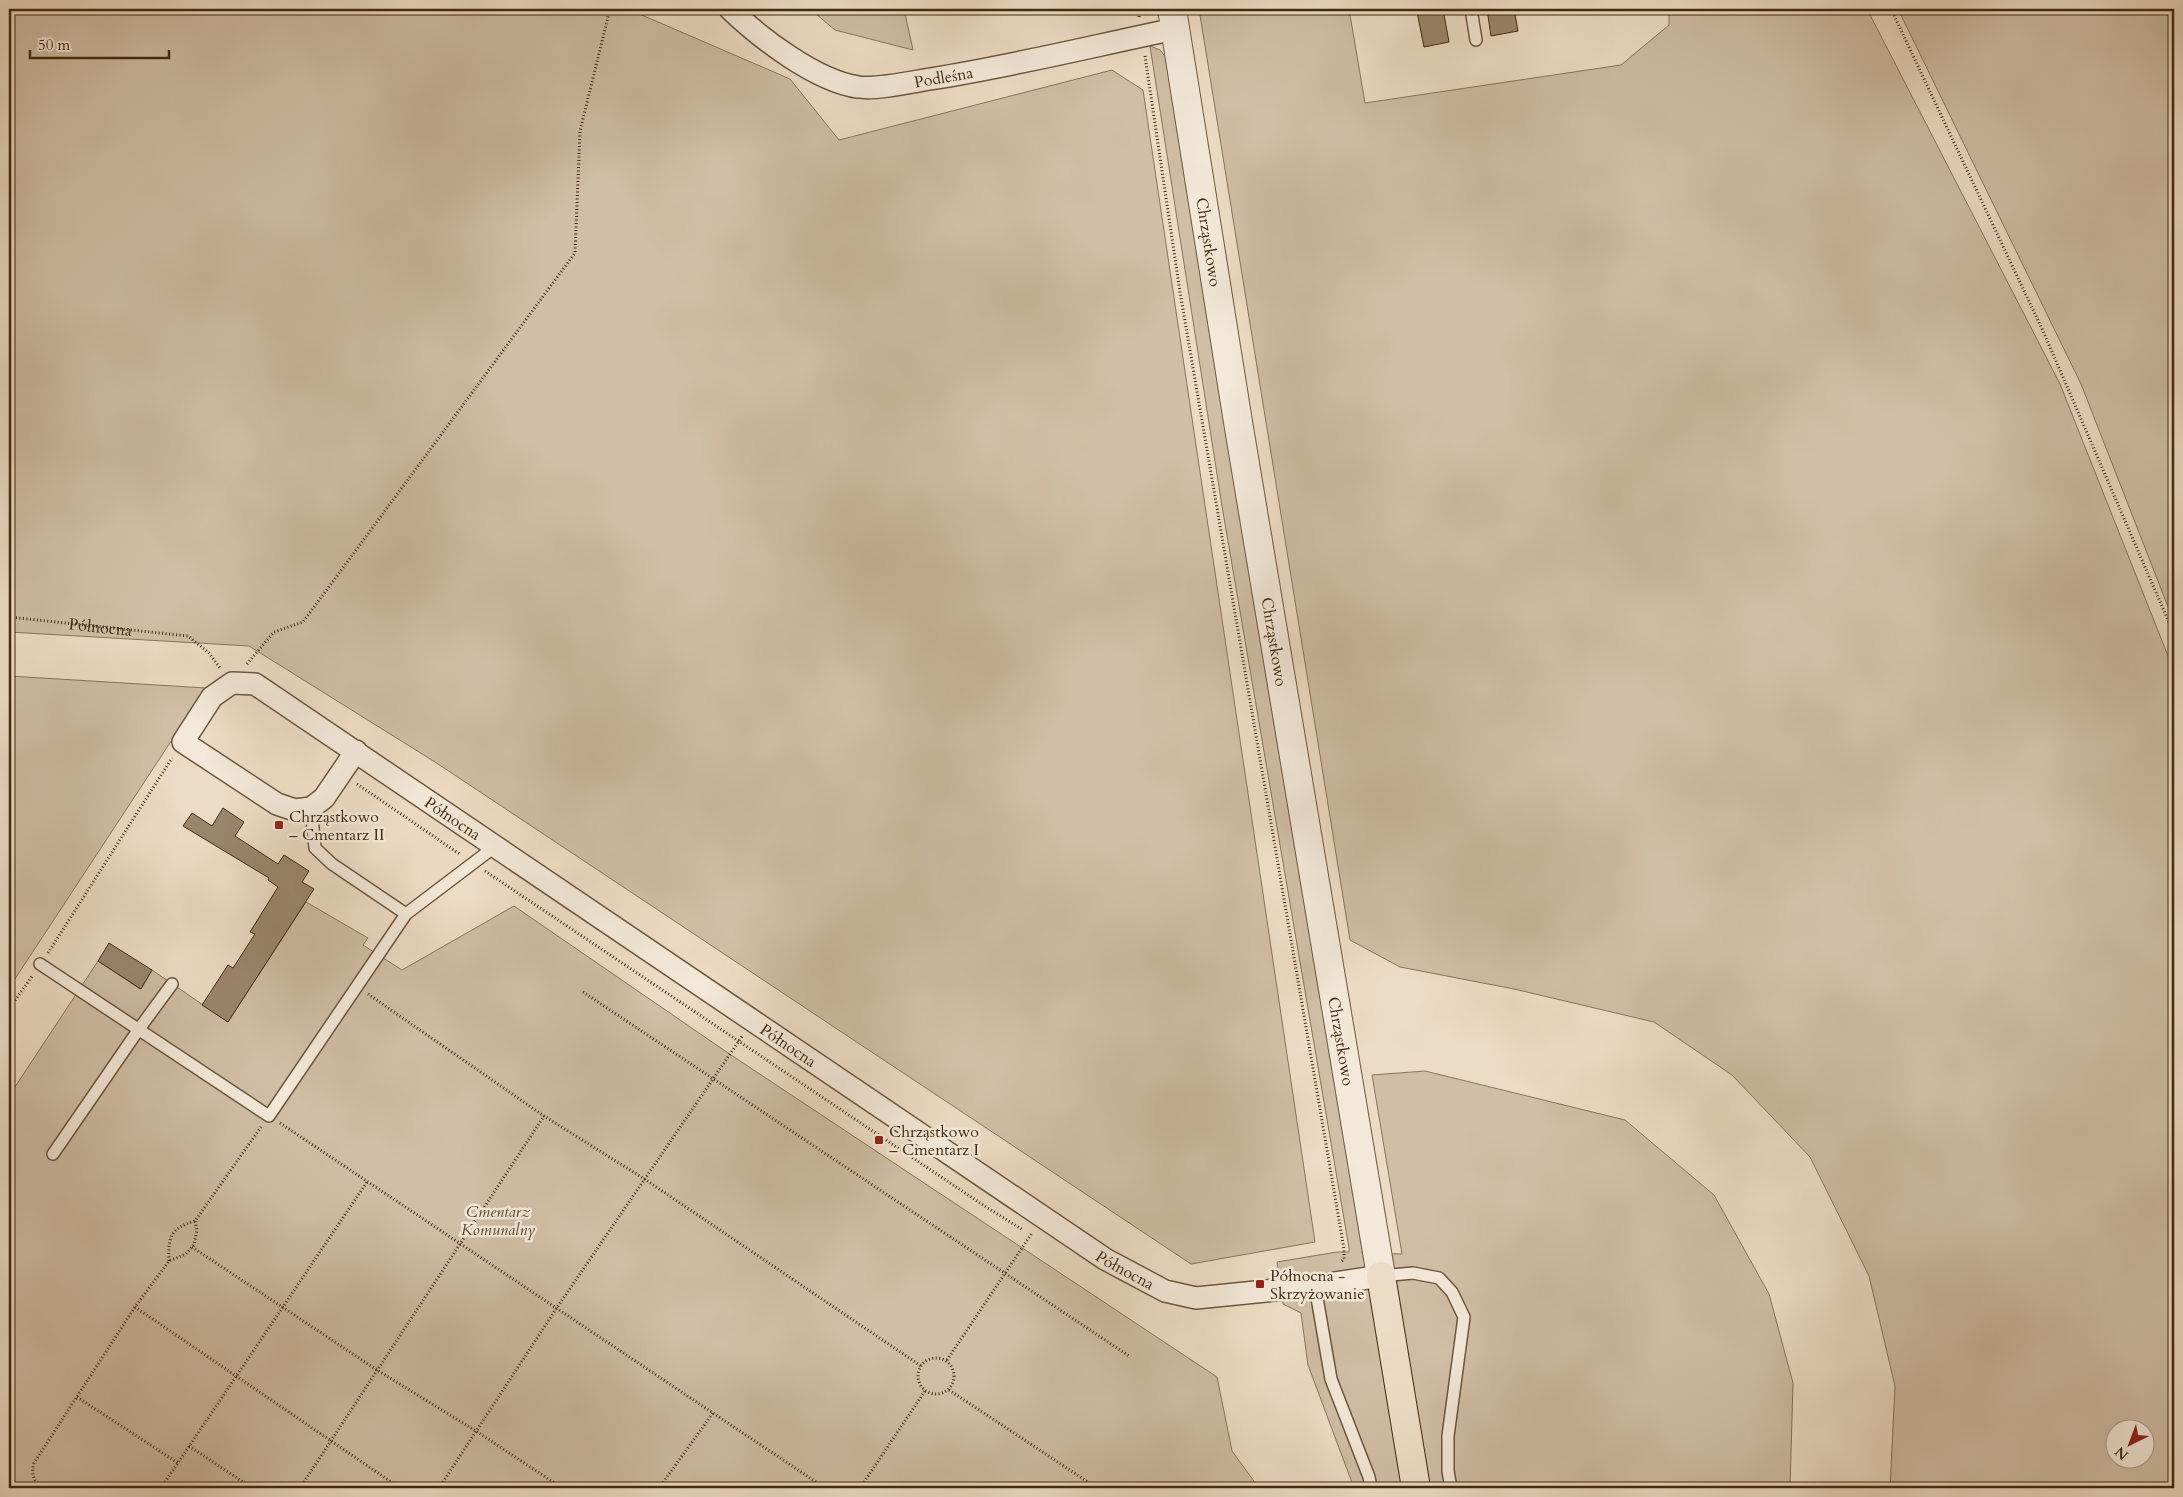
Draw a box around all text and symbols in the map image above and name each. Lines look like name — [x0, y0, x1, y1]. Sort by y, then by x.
scale bar — [30, 28, 169, 60]
text: 50 m — [38, 35, 70, 55]
street label: Podleśna — [912, 62, 975, 94]
street label: Chrząstkowo — [1190, 196, 1226, 289]
street label: Chrząstkowo — [1256, 596, 1292, 688]
street label: Północna — [68, 613, 133, 642]
street label: Północna — [420, 792, 485, 846]
place label: Chrząstkowo – Cmentarz II — [289, 806, 384, 846]
marker: Chrząstkowo – Cmentarz II — [273, 819, 285, 831]
street label: Chrząstkowo — [1322, 995, 1359, 1088]
street label: Północna — [755, 1019, 820, 1073]
place label: Chrząstkowo – Cmentarz I — [889, 1121, 979, 1161]
marker: Chrząstkowo – Cmentarz I — [873, 1134, 885, 1146]
park label: Cmentarz Komunalny — [461, 1201, 535, 1241]
street label: Północna — [1091, 1246, 1158, 1295]
place label: Północna - Skrzyżowanie — [1270, 1265, 1364, 1305]
marker: Północna - Skrzyżowanie — [1254, 1278, 1266, 1290]
north arrow — [2106, 1420, 2156, 1470]
text: N — [2111, 1442, 2133, 1464]

